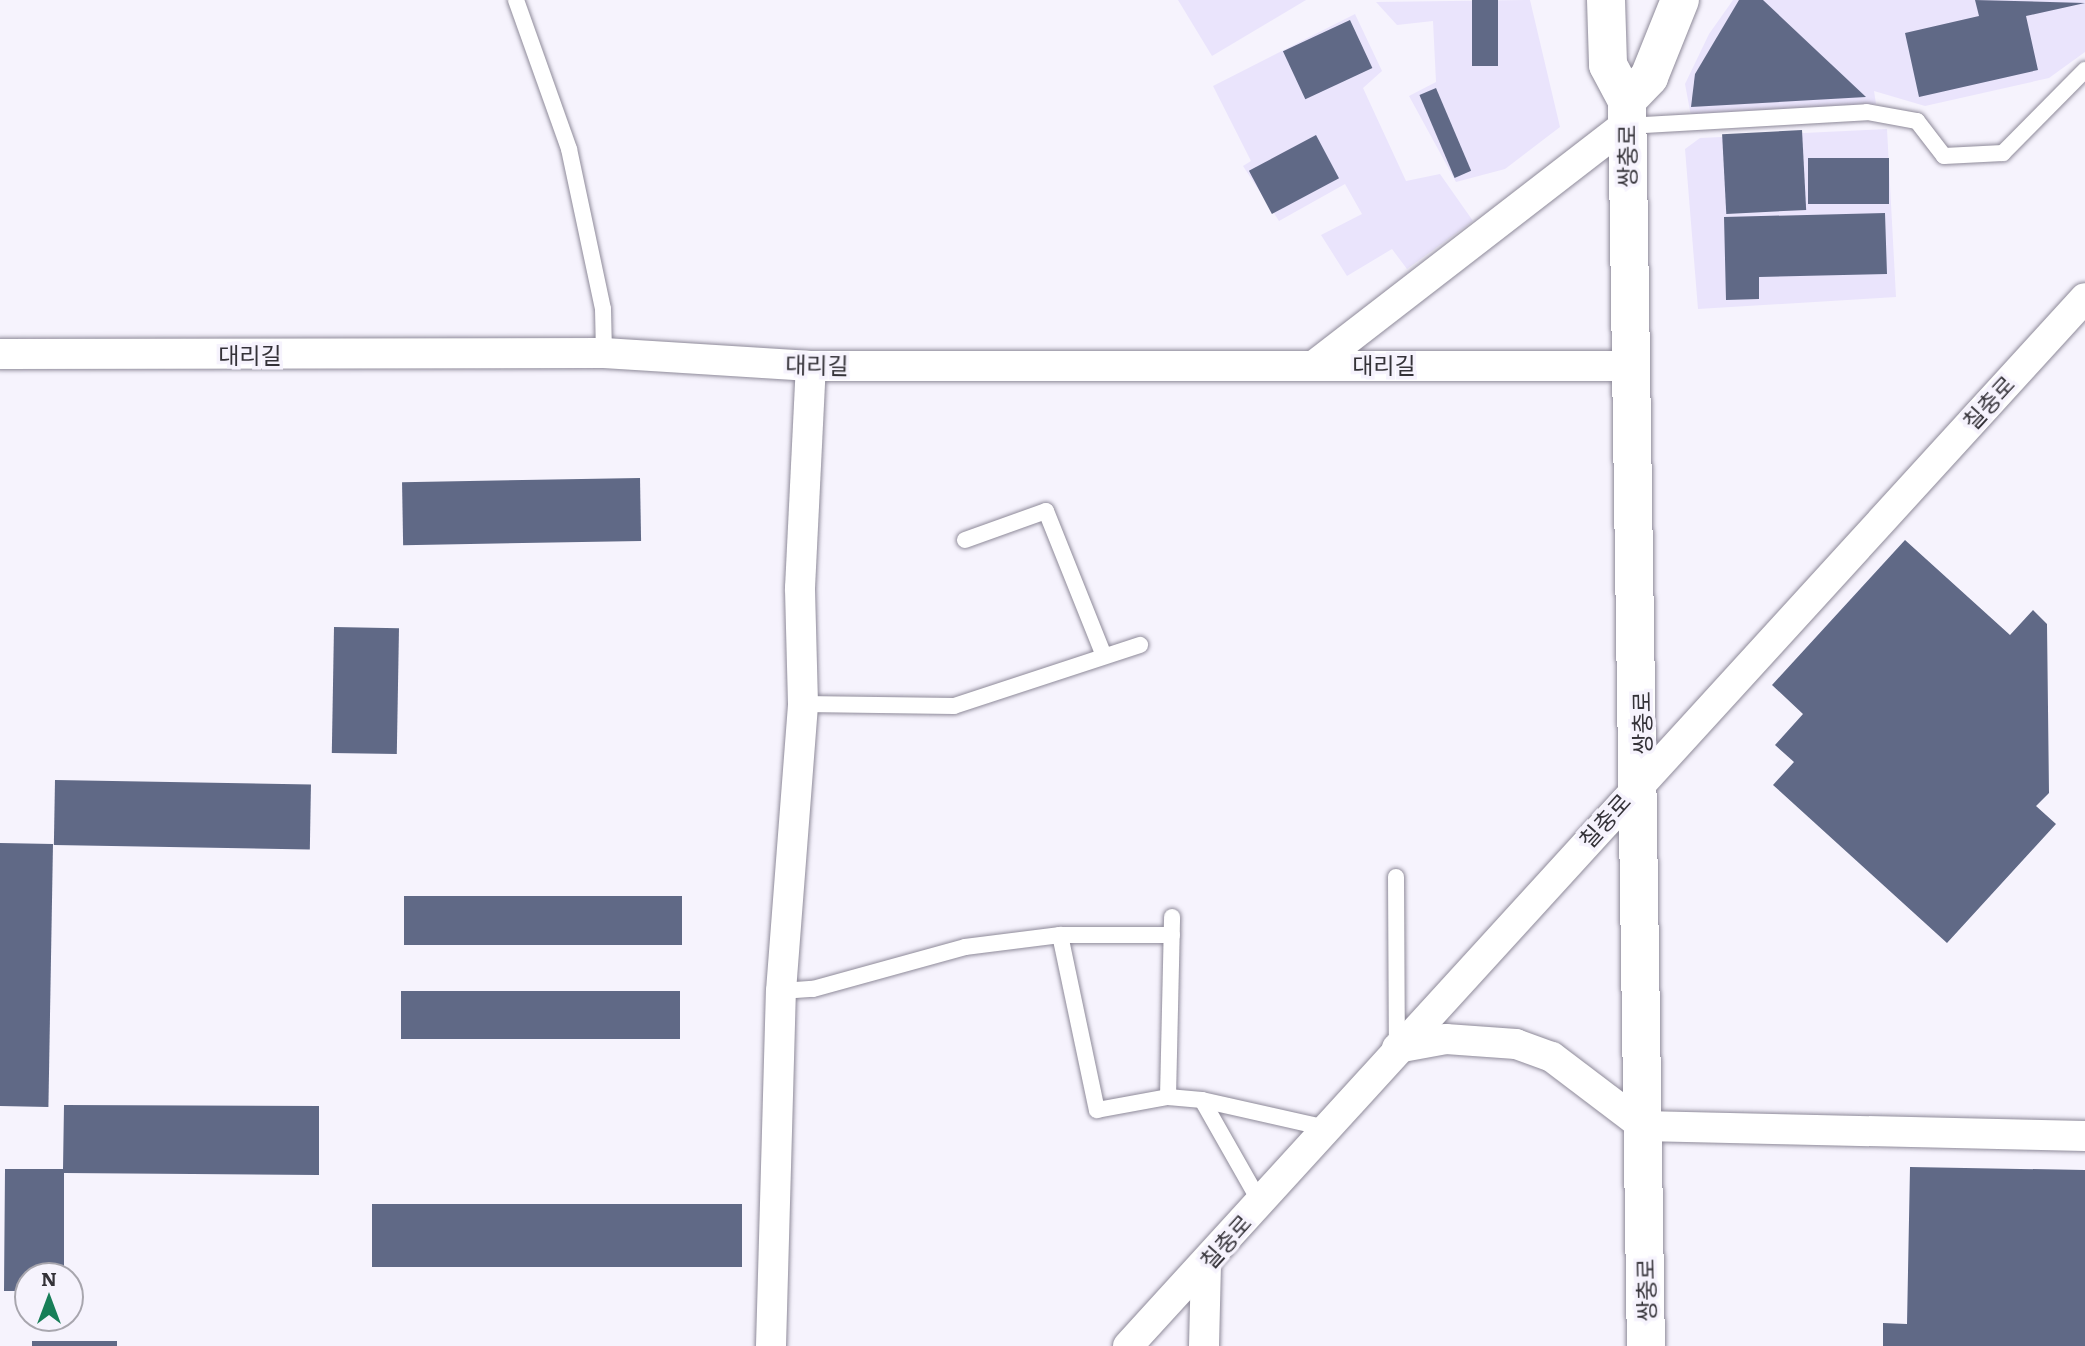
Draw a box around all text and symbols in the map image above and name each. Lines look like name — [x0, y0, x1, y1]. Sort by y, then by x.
street label: 쌍충로 — [1612, 124, 1640, 188]
street label: 대리길 — [218, 340, 282, 368]
street label: 대리길 — [785, 350, 849, 378]
street label: 대리길 — [1352, 350, 1416, 378]
street label: 칠충로 — [1956, 369, 2020, 435]
street label: 쌍충로 — [1627, 691, 1655, 755]
street label: 칠충로 — [1573, 787, 1635, 853]
street label: 칠충로 — [1194, 1208, 1256, 1274]
street label: 쌍충로 — [1631, 1258, 1659, 1322]
north arrow — [14, 1262, 84, 1332]
text: N — [41, 1264, 57, 1292]

